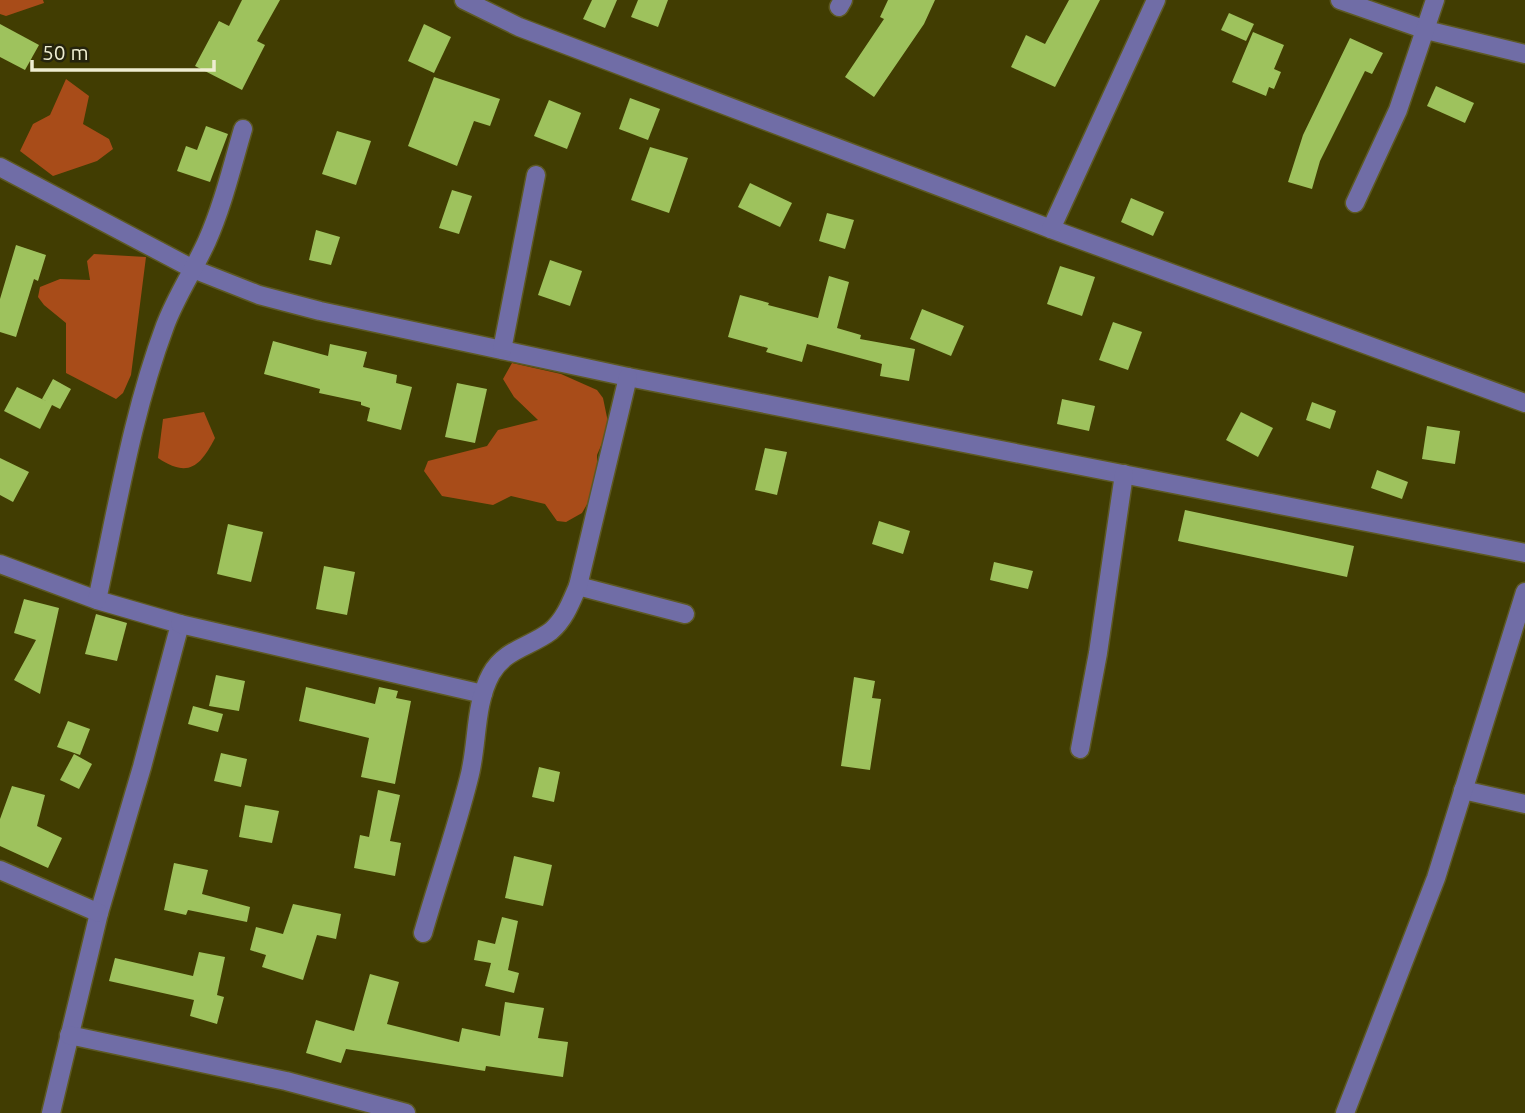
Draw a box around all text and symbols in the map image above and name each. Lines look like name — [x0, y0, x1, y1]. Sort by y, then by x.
scale bar — [32, 28, 214, 72]
text: 50 m — [42, 40, 89, 64]

